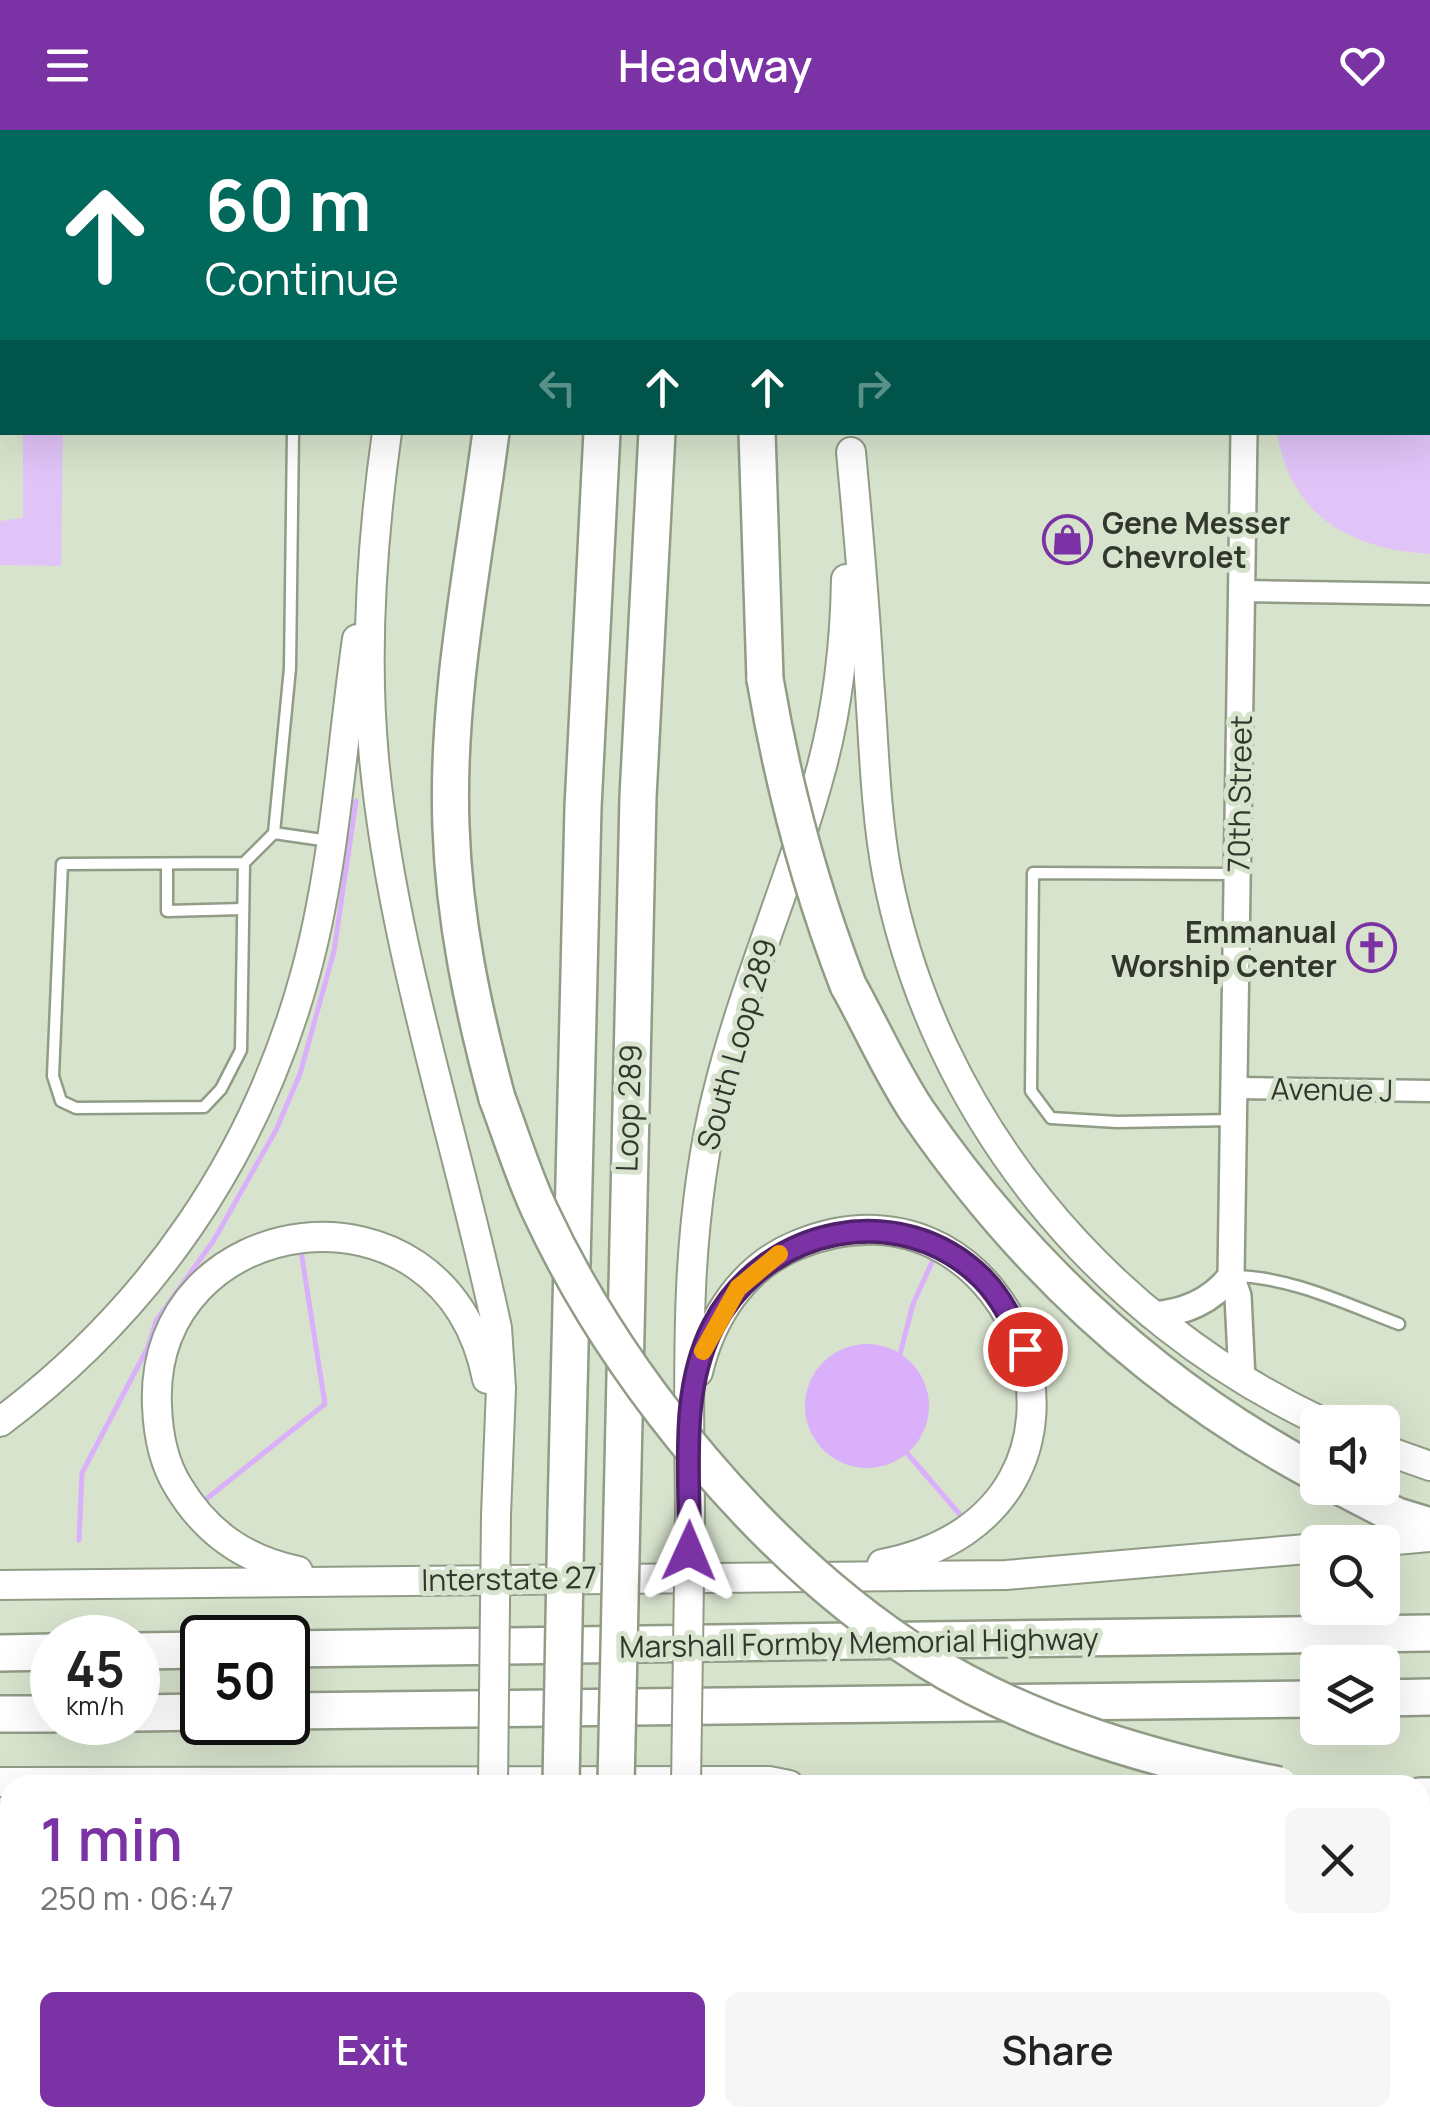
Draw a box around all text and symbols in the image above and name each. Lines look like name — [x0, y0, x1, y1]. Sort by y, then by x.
text: Headway — [618, 34, 812, 96]
icon: menu — [40, 38, 95, 93]
icon: heart — [1335, 38, 1390, 93]
text: 60 m — [205, 156, 372, 252]
icon: ahead — [40, 170, 170, 300]
text: Continue — [205, 247, 399, 309]
icon: left — [530, 360, 585, 415]
icon: ahead — [635, 360, 690, 415]
icon: ahead — [740, 360, 795, 415]
icon: right — [845, 360, 900, 415]
place label: Gene Messer Chevrolet — [1102, 502, 1290, 577]
shop icon: Gene Messer Chevrolet — [1041, 513, 1093, 565]
street label: 70th Street — [1217, 715, 1261, 873]
place label: Emmanual Worship Center — [1111, 911, 1337, 986]
church icon: Emmanual Worship Center — [1346, 922, 1398, 974]
street label: South Loop 289 — [686, 934, 786, 1154]
street label: Loop 289 — [605, 1043, 651, 1173]
street label: Avenue J — [1270, 1067, 1394, 1111]
pin — [983, 1307, 1068, 1392]
icon: arrive — [998, 1322, 1053, 1377]
map controls — [1300, 1405, 1400, 1745]
button: sound — [1300, 1405, 1400, 1505]
position arrow — [637, 1499, 741, 1603]
button: search — [1300, 1525, 1400, 1625]
street label: Interstate 27 — [421, 1556, 597, 1600]
speed limit sign: 50 — [180, 1615, 310, 1745]
street label: Marshall Formby Memorial Highway — [619, 1617, 1099, 1667]
text: 45 — [65, 1634, 125, 1702]
button: layers — [1300, 1645, 1400, 1745]
text: km/h — [66, 1688, 124, 1723]
text: 1 min — [40, 1797, 183, 1879]
button: close — [1285, 1808, 1390, 1913]
text: 250 m · 06:47 — [40, 1876, 234, 1920]
button: Exit — [40, 1992, 705, 2107]
button: Share — [725, 1992, 1390, 2107]

